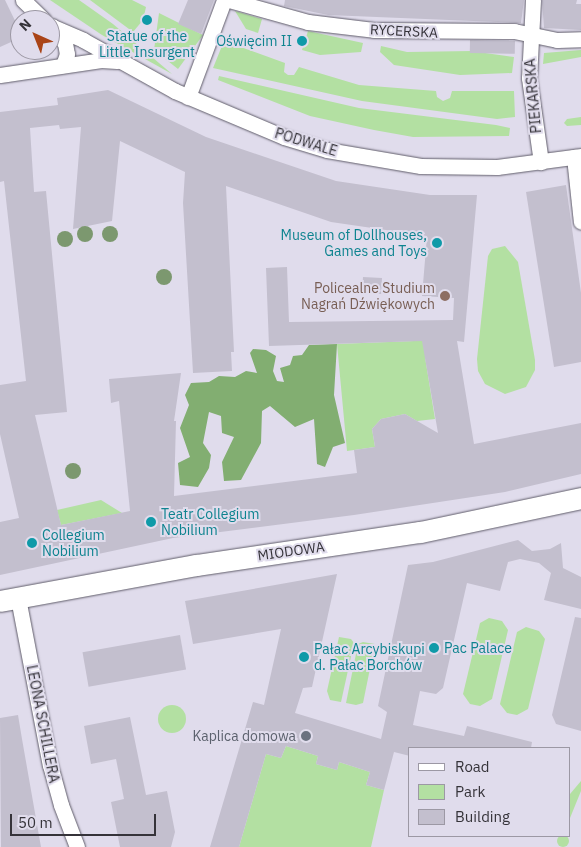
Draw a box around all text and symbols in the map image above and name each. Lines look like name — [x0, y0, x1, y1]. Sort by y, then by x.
north arrow — [10, 10, 60, 60]
marker: Statue of the Little Insurgent — [141, 14, 153, 26]
text: N — [15, 15, 35, 35]
street label: RYCERSKA — [370, 21, 438, 41]
place label: Statue of the Little Insurgent — [99, 28, 195, 60]
place label: Oświęcim II — [216, 33, 292, 49]
marker: Oświęcim II — [296, 35, 308, 47]
street label: PIEKARSKA — [521, 58, 545, 134]
street label: PODWALE — [273, 125, 339, 159]
place label: Museum of Dollhouses, Games and Toys — [281, 227, 427, 260]
marker: Museum of Dollhouses, Games and Toys — [431, 237, 443, 249]
place label: Policealne Studium Nagrań Dźwiękowych — [301, 280, 435, 312]
marker: Policealne Studium Nagrań Dźwiękowych — [439, 290, 451, 302]
place label: Teatr Collegium Nobilium — [161, 506, 259, 538]
marker: Teatr Collegium Nobilium — [145, 516, 157, 528]
place label: Collegium Nobilium — [42, 527, 105, 560]
marker: Collegium Nobilium — [26, 537, 38, 549]
street label: MIODOWA — [256, 538, 326, 564]
place label: Pac Palace — [444, 640, 512, 656]
place label: Pałac Arcybiskupi d. Pałac Borchów — [314, 641, 425, 674]
marker: Pac Palace — [428, 642, 440, 654]
marker: Pałac Arcybiskupi d. Pałac Borchów — [298, 651, 310, 663]
street label: LEONA SCHILLERA — [23, 664, 63, 784]
place label: Kaplica domowa — [193, 728, 296, 744]
marker: Kaplica domowa — [300, 730, 312, 742]
legend — [408, 747, 571, 837]
text: Road — [455, 757, 490, 776]
text: Park — [455, 782, 485, 801]
scale bar — [12, 804, 159, 836]
text: Building — [455, 807, 510, 826]
text: 50 m — [18, 813, 53, 832]

